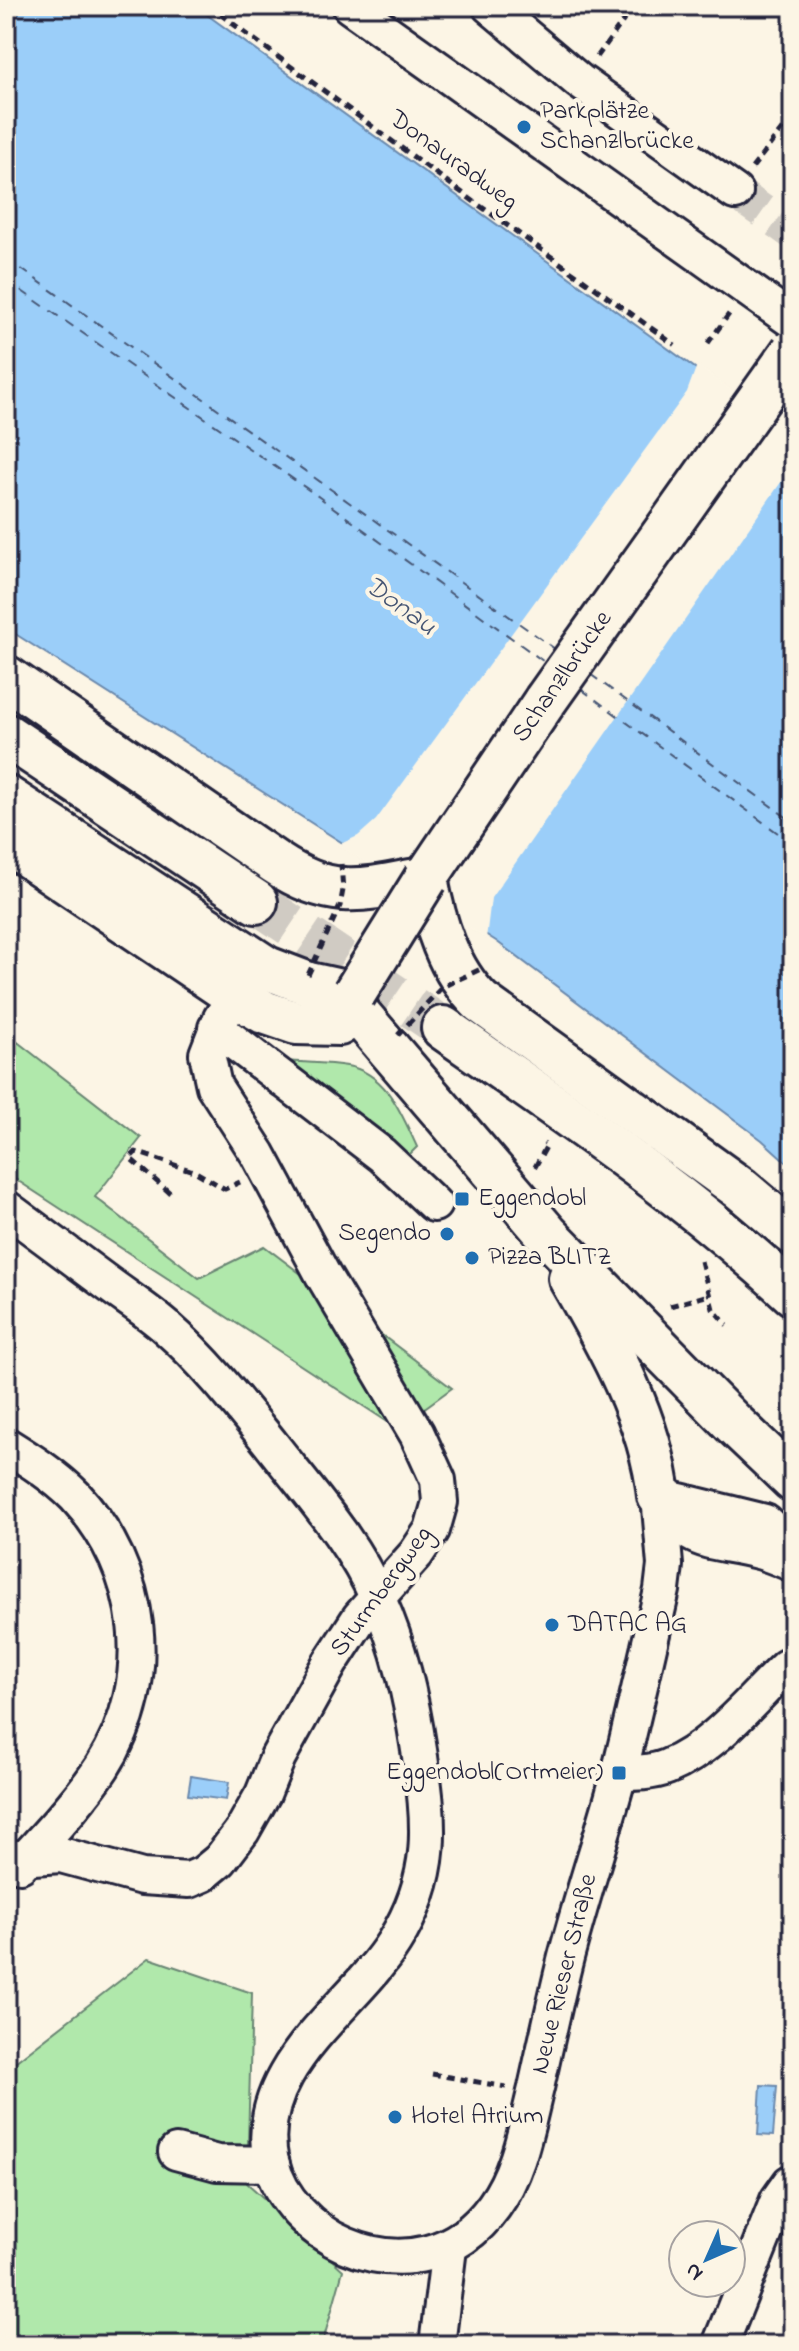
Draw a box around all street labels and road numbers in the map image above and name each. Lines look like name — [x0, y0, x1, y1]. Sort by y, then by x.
street label: Donauradweg — [380, 101, 525, 221]
street label: Schanzlbrücke — [503, 603, 623, 751]
street label: Sturmbergweg — [321, 1519, 443, 1665]
street label: Neue Rieser Straße — [522, 1870, 608, 2078]

